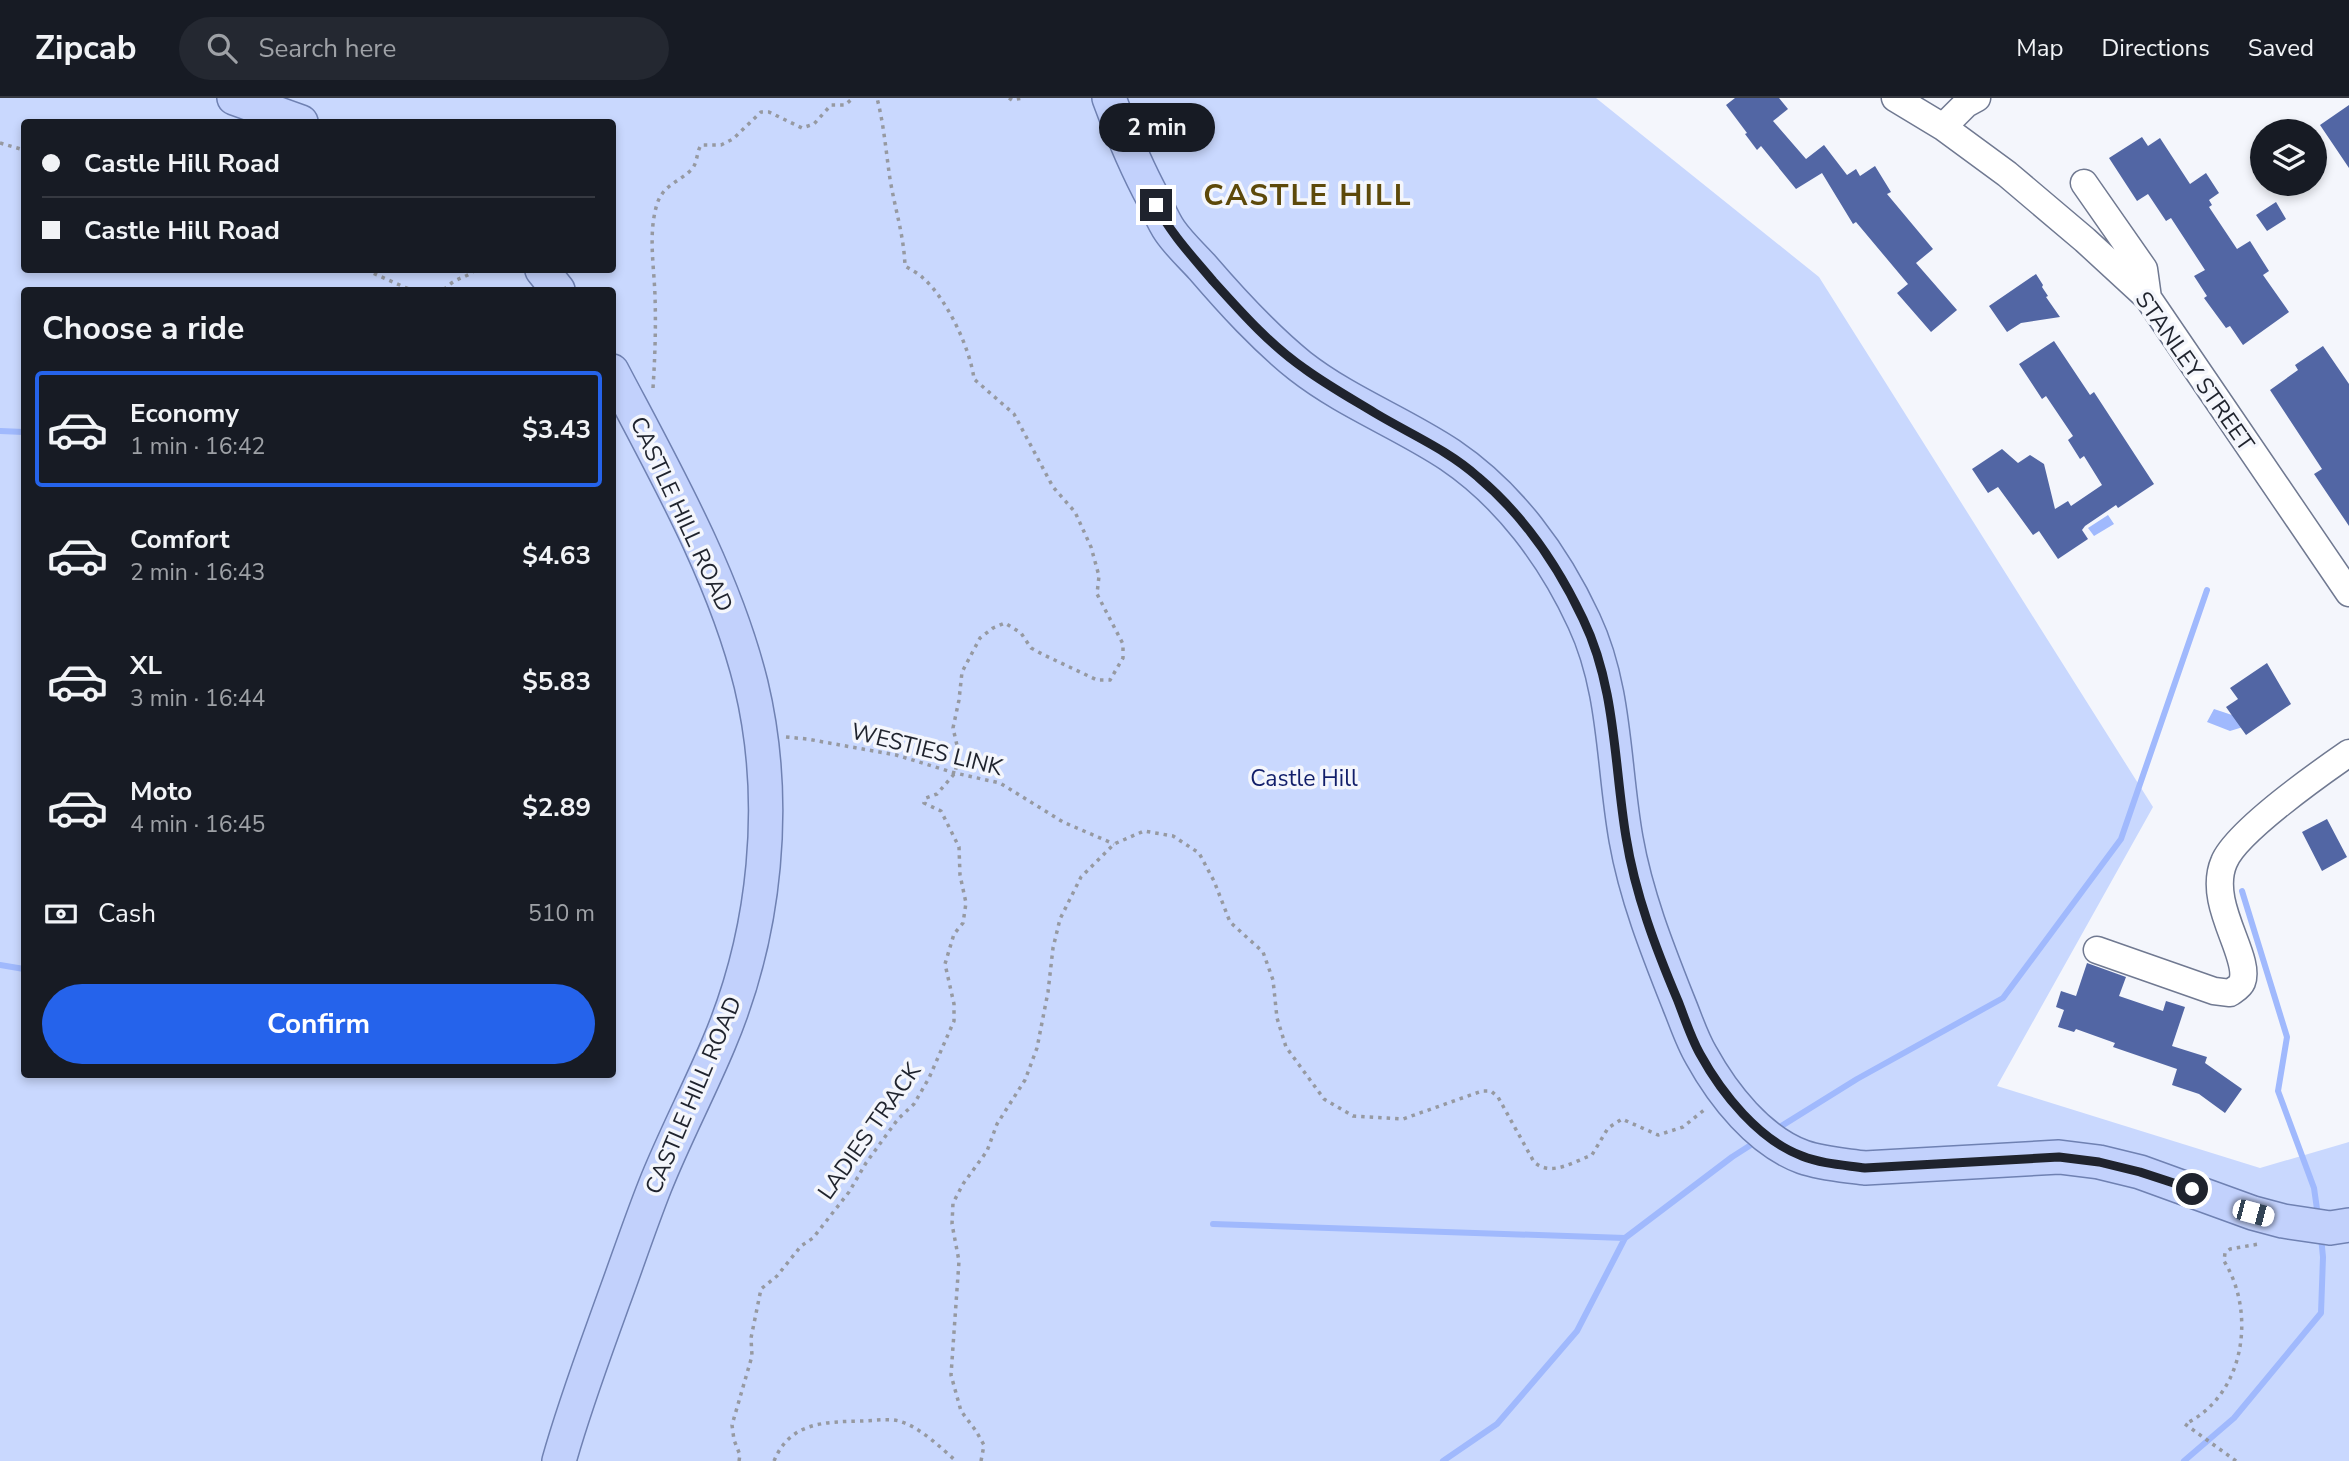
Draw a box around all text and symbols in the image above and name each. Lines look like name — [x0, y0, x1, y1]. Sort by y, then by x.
search box — [179, 17, 669, 80]
text: Zipcab — [35, 26, 137, 71]
icon: search — [203, 29, 241, 67]
text: Search here — [259, 31, 396, 66]
text: Map — [2016, 32, 2063, 64]
text: Directions — [2101, 32, 2210, 64]
text: Saved — [2248, 32, 2314, 64]
callout: 2 min — [1098, 104, 1214, 153]
text: 2 min — [1127, 112, 1187, 143]
map controls — [2250, 119, 2327, 196]
button: layers — [2250, 119, 2327, 196]
text: Castle Hill Road — [84, 146, 280, 181]
district label: CASTLE HILL — [1203, 175, 1413, 216]
route end — [1140, 189, 1172, 221]
text: Castle Hill Road — [84, 213, 280, 248]
street label: STANLEY STREET — [2128, 285, 2261, 457]
text: Choose a ride — [42, 307, 244, 350]
text: Economy — [130, 396, 239, 431]
icon: car — [46, 398, 109, 461]
text: $3.43 — [522, 412, 591, 447]
street label: CASTLE HILL ROAD — [623, 412, 740, 617]
text: 1 min · 16:42 — [130, 431, 265, 462]
text: Comfort — [130, 522, 230, 557]
icon: car — [46, 524, 109, 587]
text: $4.63 — [522, 538, 591, 573]
text: 2 min · 16:43 — [130, 557, 265, 588]
text: XL — [130, 648, 162, 683]
icon: car — [46, 650, 109, 713]
text: $5.83 — [522, 664, 591, 699]
text: 3 min · 16:44 — [130, 683, 265, 714]
street label: WESTIES LINK — [848, 716, 1006, 783]
park label: Castle Hill — [1250, 763, 1358, 794]
text: Moto — [130, 774, 192, 809]
icon: car — [46, 776, 109, 839]
text: $2.89 — [522, 790, 591, 825]
text: 4 min · 16:45 — [130, 809, 265, 840]
icon: cash — [42, 895, 80, 933]
text: Cash — [98, 896, 156, 931]
text: 510 m — [528, 898, 595, 929]
button: Confirm — [42, 984, 595, 1064]
street label: CASTLE HILL ROAD — [638, 992, 749, 1199]
street label: LADIES TRACK — [811, 1056, 928, 1206]
route start — [2176, 1173, 2208, 1205]
car — [2230, 1197, 2277, 1229]

